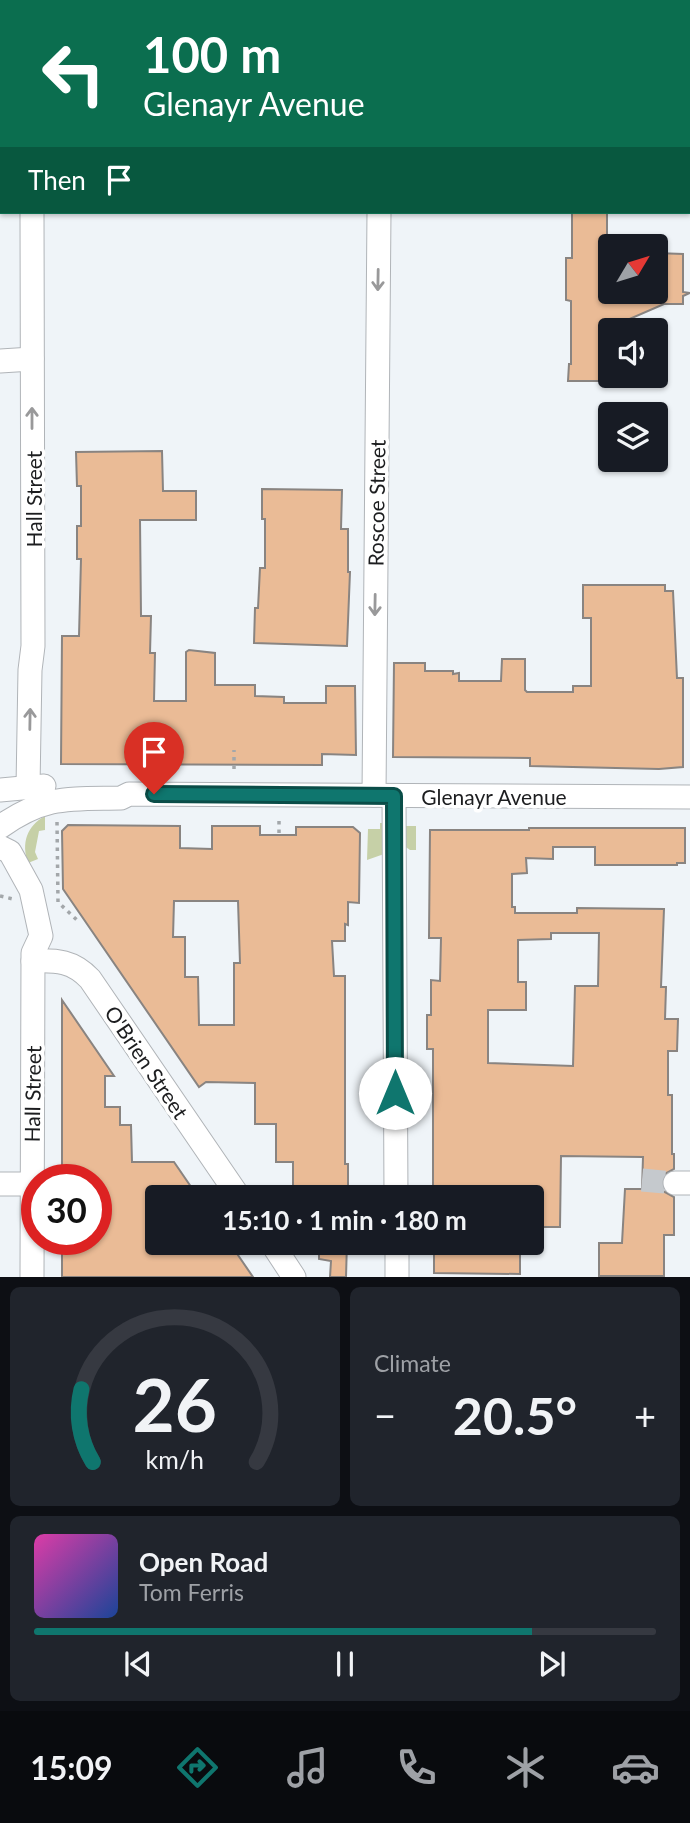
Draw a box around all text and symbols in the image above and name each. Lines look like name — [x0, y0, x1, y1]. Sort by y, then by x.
text: 100 m — [143, 25, 281, 83]
icon: left — [28, 28, 119, 119]
text: Glenayr Avenue — [143, 84, 365, 123]
icon: arrive — [100, 161, 138, 199]
text: Then — [28, 164, 86, 196]
north arrow — [598, 234, 668, 304]
map controls — [598, 234, 668, 472]
one-way arrow — [371, 268, 385, 291]
button: sound — [598, 318, 668, 388]
button: layers — [598, 402, 668, 472]
one-way arrow — [25, 406, 39, 429]
street label: Roscoe Street — [362, 439, 390, 567]
street label: Hall Street — [21, 450, 46, 547]
one-way arrow — [368, 594, 382, 617]
one-way arrow — [23, 707, 36, 730]
pin — [124, 722, 184, 794]
icon: arrive — [135, 733, 173, 771]
street label: Glenayr Avenue — [421, 784, 567, 809]
street label: O'Brien Street — [100, 1001, 194, 1124]
street label: Hall Street — [19, 1045, 45, 1143]
position arrow — [358, 1056, 432, 1130]
speed limit sign: 30 — [21, 1164, 112, 1255]
text: 15:10 · 1 min · 180 m — [222, 1204, 467, 1236]
text: Climate — [374, 1349, 451, 1377]
text: 26 — [133, 1361, 217, 1449]
text: 20.5° — [453, 1384, 577, 1446]
text: − — [374, 1392, 396, 1438]
text: + — [634, 1392, 656, 1438]
text: km/h — [146, 1444, 204, 1474]
text: Open Road — [139, 1546, 268, 1578]
text: Tom Ferris — [139, 1578, 244, 1606]
icon: previous — [119, 1645, 157, 1683]
icon: pause — [326, 1645, 364, 1683]
icon: next — [533, 1645, 571, 1683]
icon: directions — [173, 1743, 222, 1792]
icon: music — [283, 1743, 332, 1792]
icon: phone — [392, 1743, 441, 1792]
icon: climate — [501, 1743, 550, 1792]
icon: car — [611, 1743, 660, 1792]
text: 15:09 — [30, 1748, 113, 1787]

